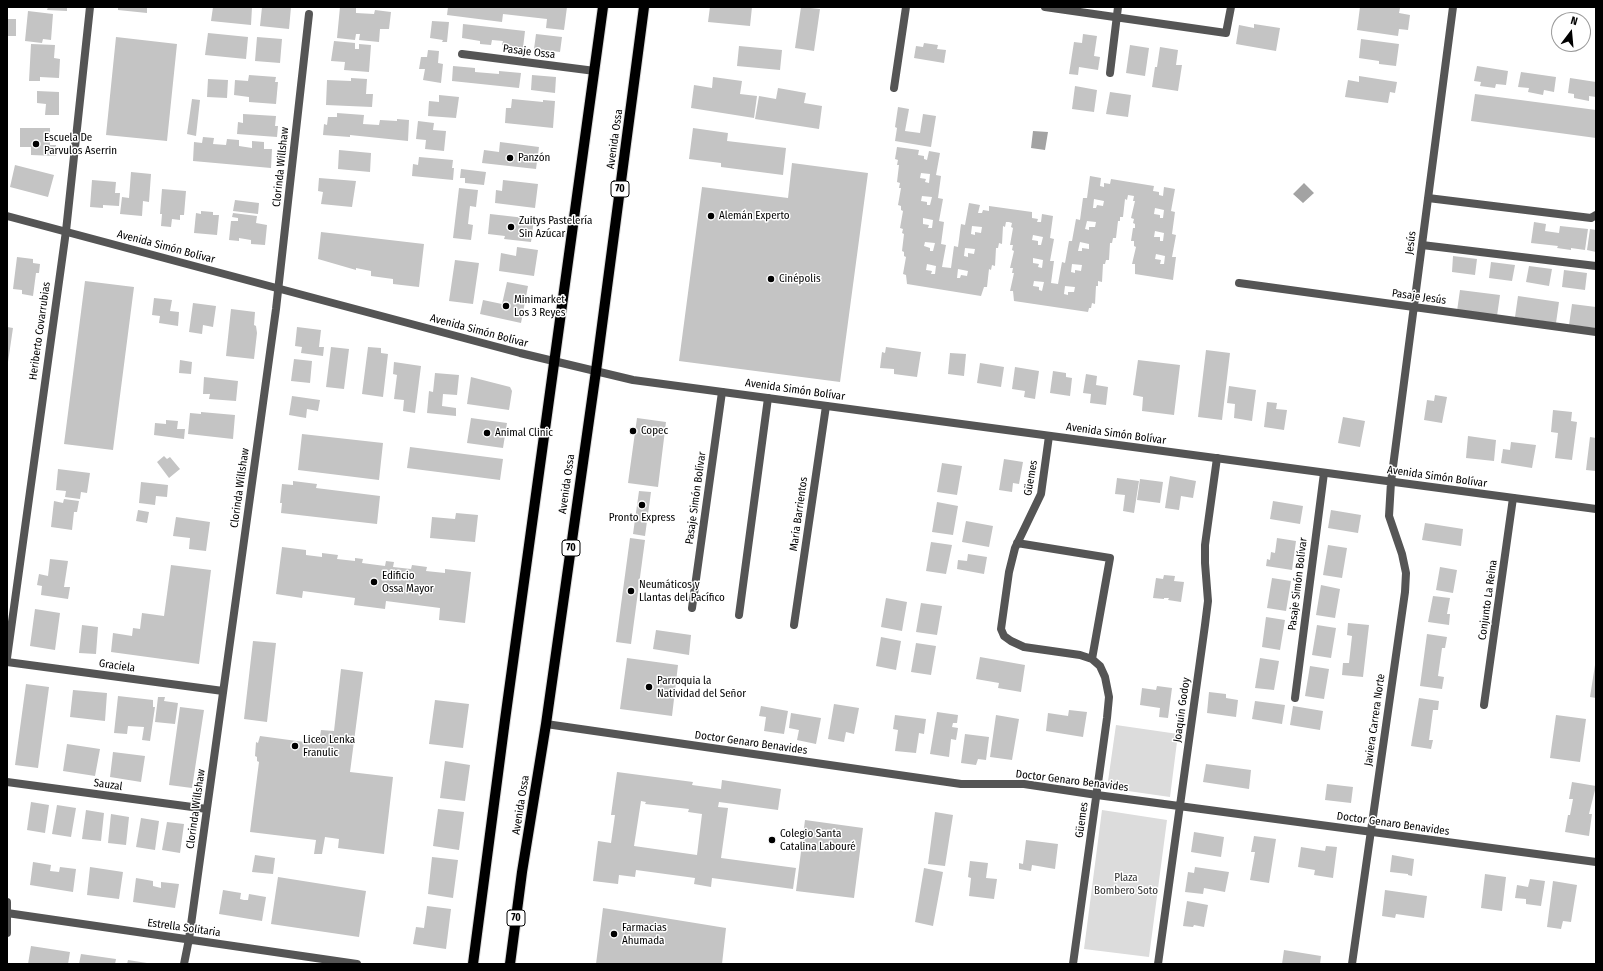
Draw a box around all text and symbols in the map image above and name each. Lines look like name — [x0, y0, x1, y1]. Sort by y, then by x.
north arrow — [1551, 12, 1591, 52]
text: N — [1569, 14, 1579, 28]
street label: Pasaje Ossa — [502, 42, 556, 62]
street label: Avenida Ossa — [604, 108, 626, 170]
street label: Clorinda Willshaw — [270, 126, 292, 208]
place label: Escuela De Parvulos Aserrin — [44, 131, 117, 157]
marker: Escuela De Parvulos Aserrin — [31, 139, 41, 149]
place label: Panzón — [518, 151, 550, 165]
marker: Panzón — [505, 153, 515, 163]
road number: 70 — [611, 181, 629, 197]
place label: Alemán Experto — [719, 209, 790, 223]
marker: Alemán Experto — [706, 211, 716, 221]
place label: Zuitys Pastelería Sin Azúcar — [519, 214, 593, 240]
marker: Zuitys Pastelería Sin Azúcar — [506, 222, 516, 232]
street label: Avenida Simón Bolívar — [116, 228, 216, 266]
street label: Jesús — [1403, 230, 1419, 256]
place label: Cinépolis — [779, 272, 821, 286]
marker: Cinépolis — [766, 274, 776, 284]
street label: Heriberto Covarrubias — [27, 281, 53, 381]
street label: Pasaje Jesús — [1391, 287, 1447, 307]
place label: Minimarket Los 3 Reyes — [514, 293, 565, 319]
marker: Minimarket Los 3 Reyes — [501, 301, 511, 311]
street label: Avenida Simón Bolívar — [429, 312, 529, 350]
street label: Avenida Simón Bolívar — [744, 376, 846, 404]
street label: Avenida Simón Bolívar — [1065, 420, 1167, 448]
place label: Copec — [641, 424, 668, 438]
place label: Animal Clinic — [495, 426, 553, 440]
marker: Copec — [628, 426, 638, 436]
marker: Animal Clinic — [482, 428, 492, 438]
street label: Clorinda Willshaw — [228, 447, 252, 529]
street label: Pasaje Simón Bolívar — [683, 451, 709, 545]
street label: Avenida Ossa — [556, 453, 578, 515]
street label: Güemes — [1021, 459, 1041, 497]
street label: Avenida Simón Bolívar — [1386, 463, 1488, 491]
street label: María Barrientos — [787, 476, 811, 552]
marker: Pronto Express — [637, 500, 647, 510]
place label: Pronto Express — [609, 511, 675, 525]
street label: Pasaje Simón Bolívar — [1286, 537, 1310, 631]
road number: 70 — [562, 540, 580, 556]
street label: Conjunto La Reina — [1476, 559, 1500, 641]
place label: Edificio Ossa Mayor — [382, 569, 434, 595]
marker: Edificio Ossa Mayor — [369, 577, 379, 587]
place label: Neumáticos y Llantas del Pacífico — [639, 578, 725, 604]
marker: Neumáticos y Llantas del Pacífico — [626, 586, 636, 596]
street label: Graciela — [98, 657, 136, 675]
street label: Javiera Carrera Norte — [1362, 673, 1388, 767]
place label: Parroquia la Natividad del Señor — [657, 674, 746, 700]
street label: Joaquín Godoy — [1171, 677, 1193, 743]
marker: Parroquia la Natividad del Señor — [644, 682, 654, 692]
street label: Doctor Genaro Benavides — [694, 729, 808, 757]
place label: Liceo Lenka Franulic — [303, 733, 355, 759]
marker: Liceo Lenka Franulic — [290, 741, 300, 751]
street label: Clorinda Willshaw — [184, 768, 208, 850]
street label: Doctor Genaro Benavides — [1015, 768, 1129, 794]
street label: Avenida Ossa — [510, 774, 532, 836]
street label: Sauzal — [93, 776, 123, 794]
street label: Güemes — [1073, 801, 1091, 839]
street label: Doctor Genaro Benavides — [1336, 810, 1450, 838]
place label: Colegio Santa Catalina Labouré — [780, 827, 856, 853]
marker: Colegio Santa Catalina Labouré — [767, 835, 777, 845]
park label: Plaza Bombero Soto — [1094, 871, 1158, 897]
road number: 70 — [507, 910, 525, 926]
street label: Estrella Solitaria — [146, 916, 222, 940]
place label: Farmacias Ahumada — [622, 921, 667, 947]
marker: Farmacias Ahumada — [609, 929, 619, 939]

